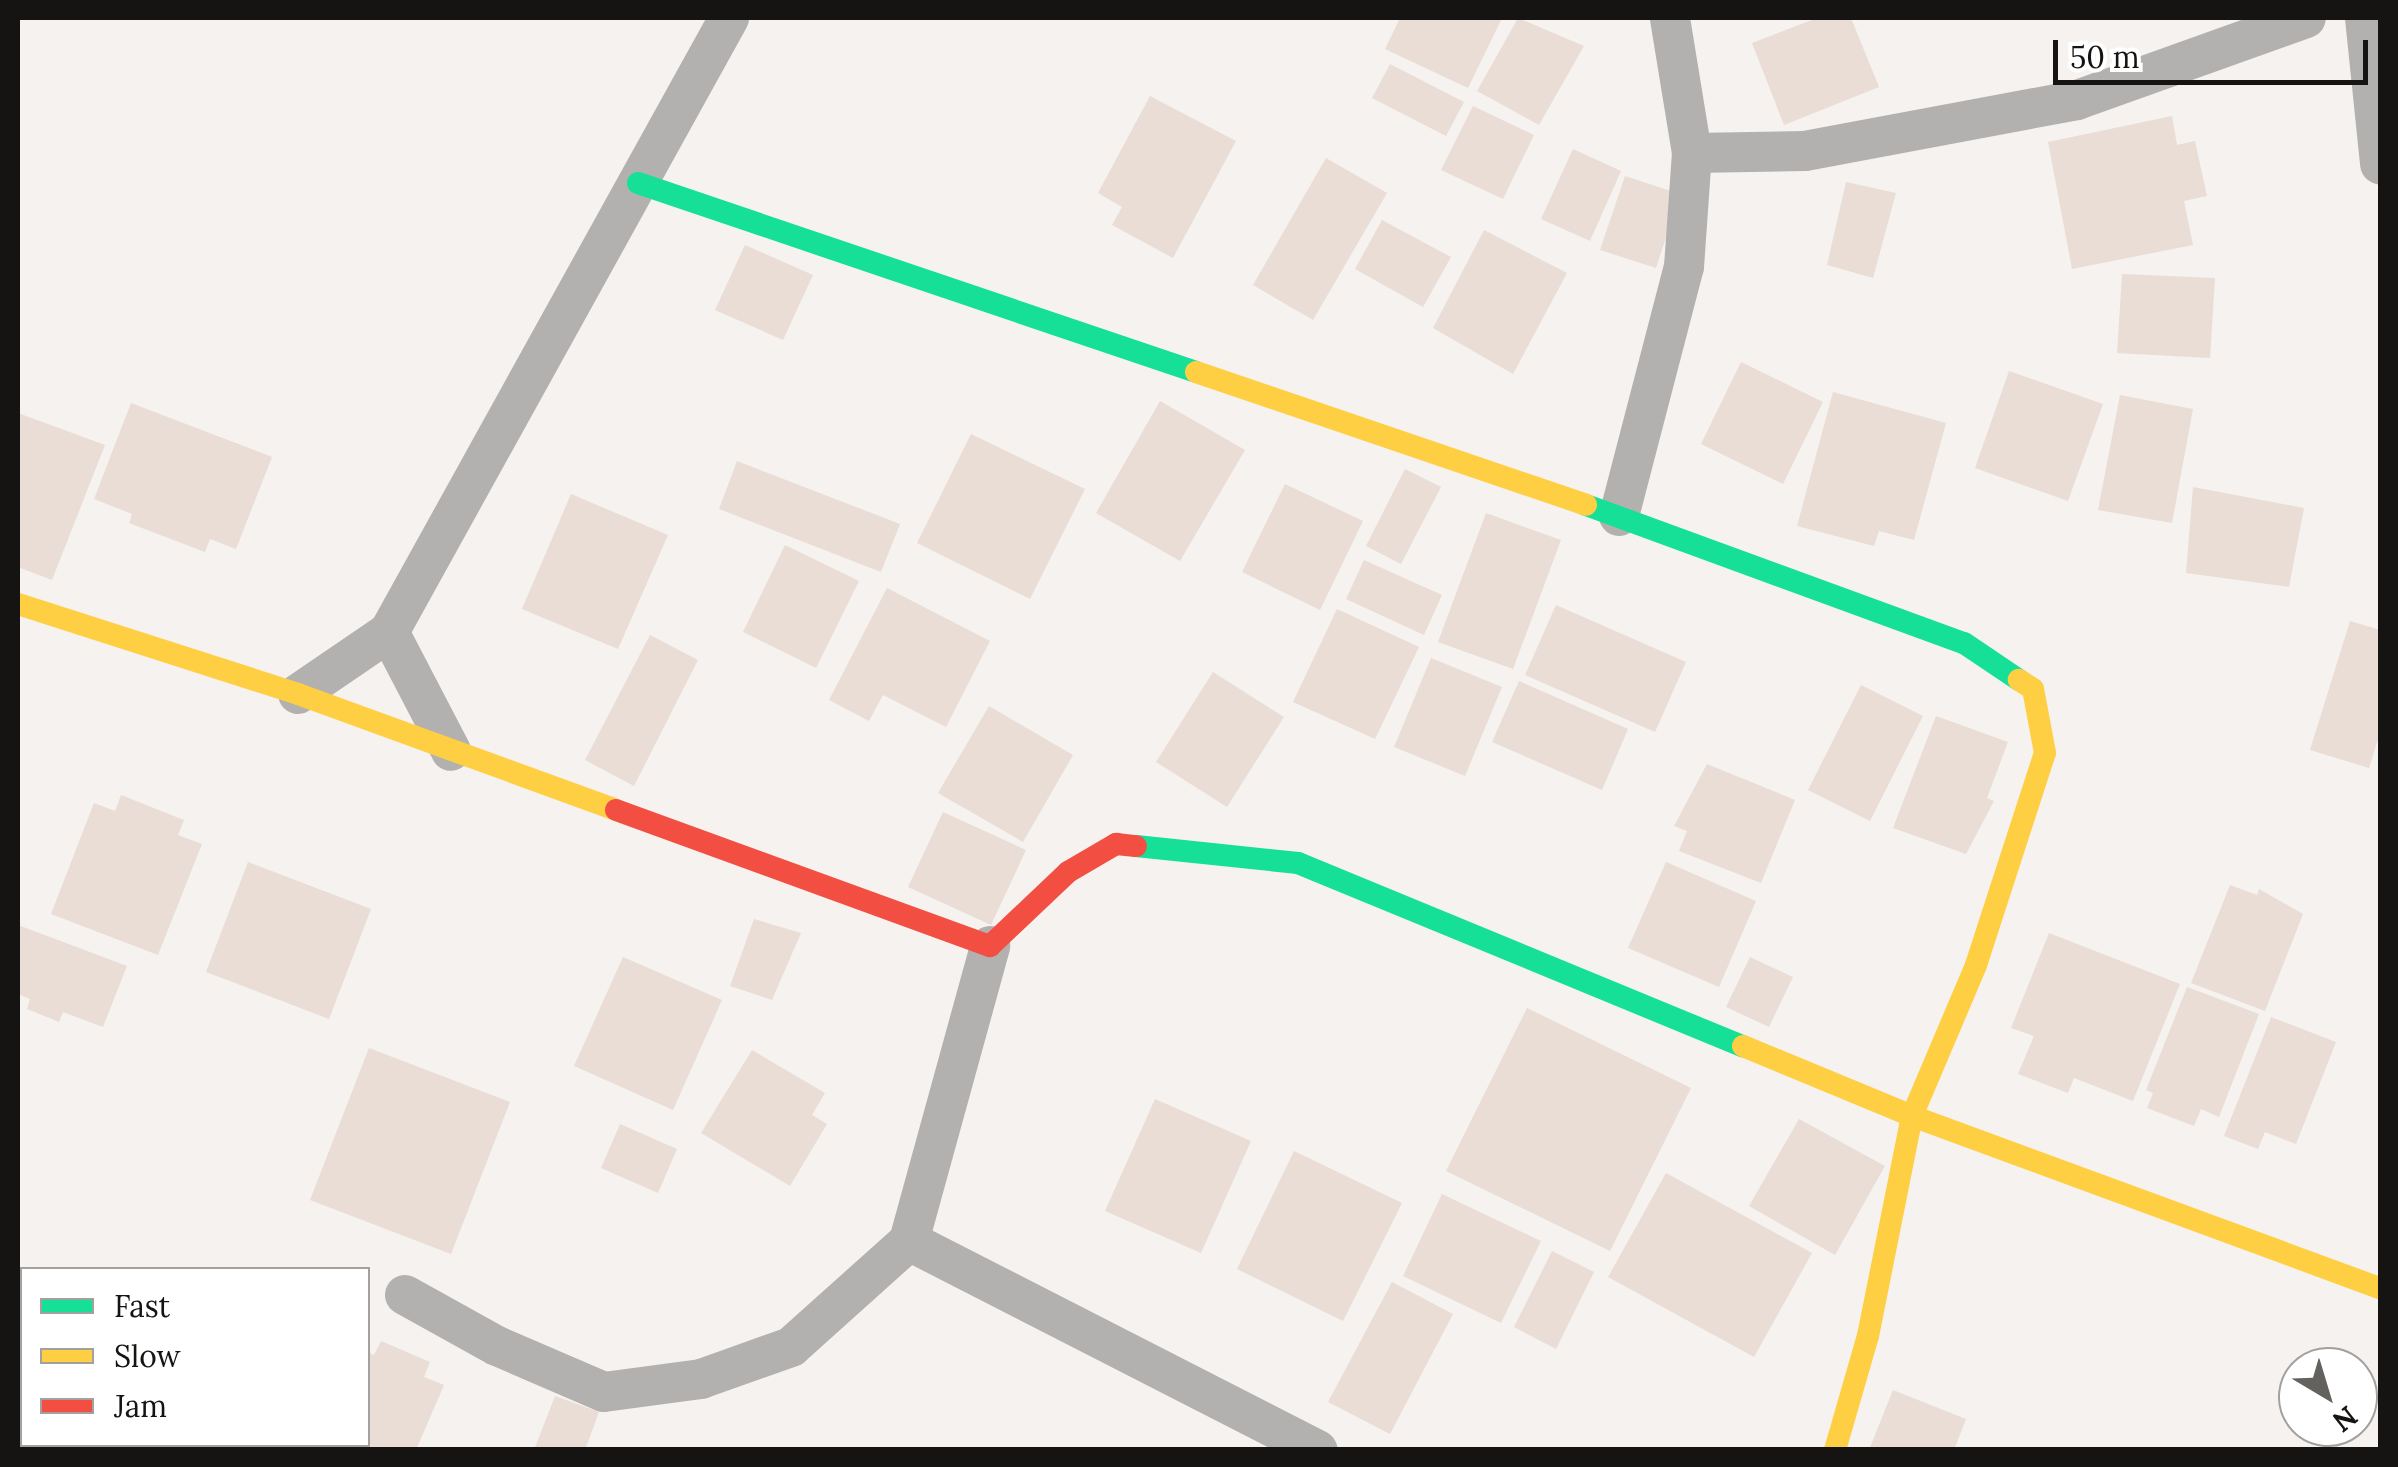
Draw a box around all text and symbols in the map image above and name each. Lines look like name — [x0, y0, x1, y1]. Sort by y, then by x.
scale bar — [2058, 20, 2373, 82]
text: 50 m — [2070, 38, 2140, 76]
legend — [20, 1267, 370, 1447]
text: Fast — [114, 1287, 170, 1325]
text: Slow — [114, 1337, 180, 1375]
north arrow — [2278, 1347, 2378, 1447]
text: Jam — [114, 1387, 167, 1425]
text: N — [2326, 1398, 2365, 1440]

